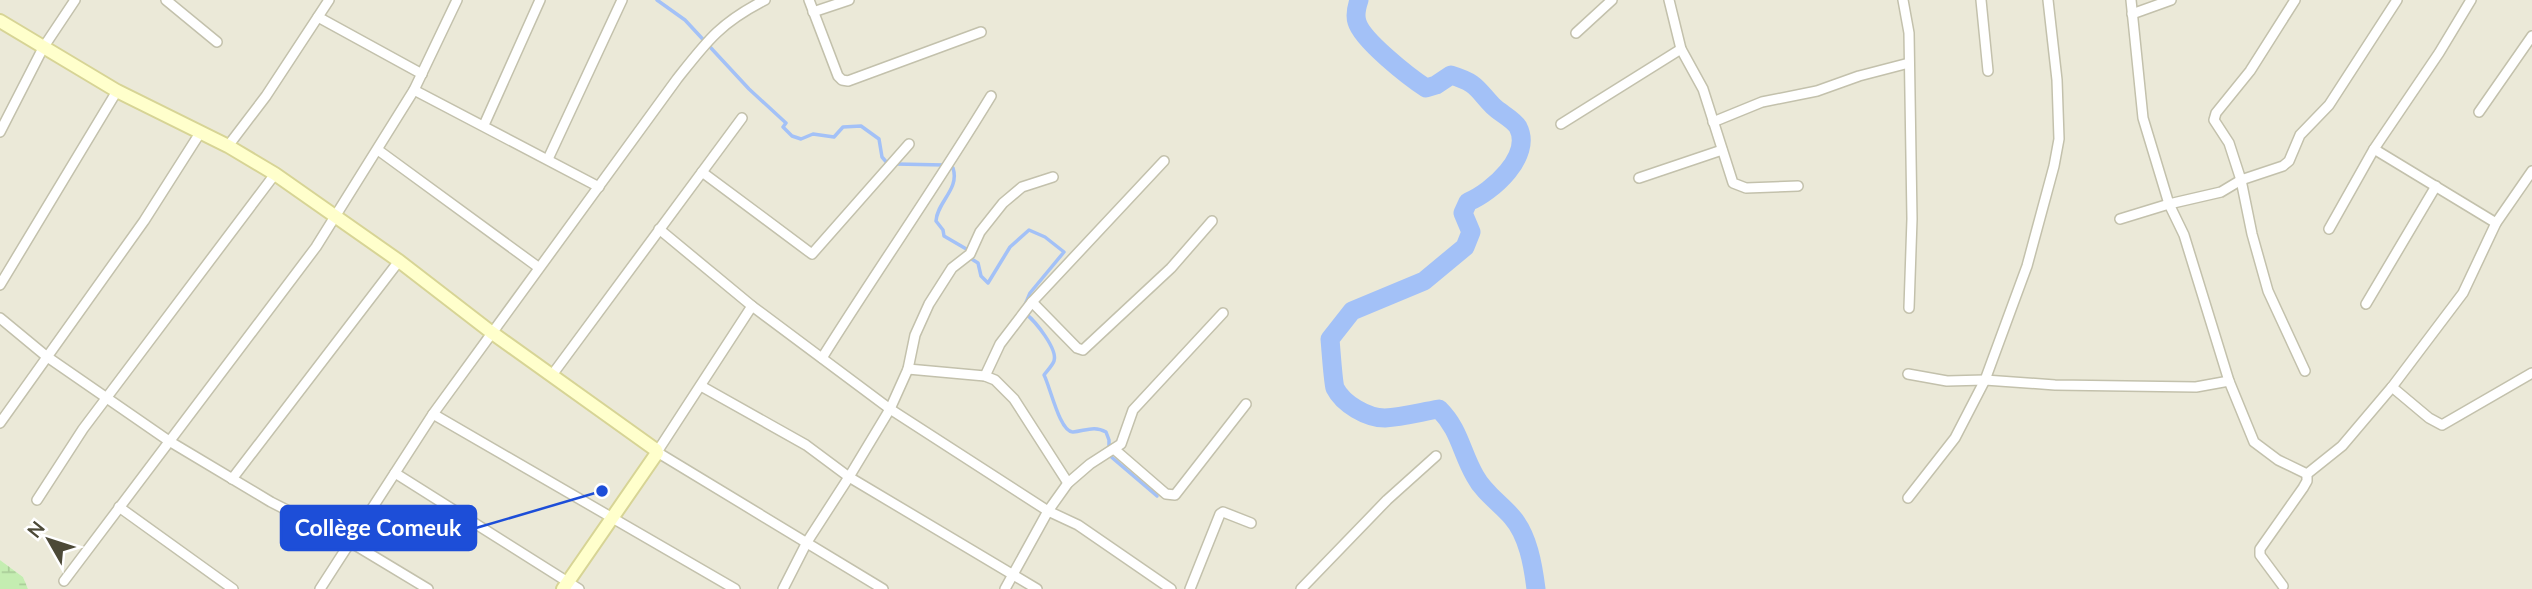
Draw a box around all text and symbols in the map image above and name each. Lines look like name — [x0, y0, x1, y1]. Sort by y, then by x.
north arrow — [14, 505, 84, 575]
callout: Collège Comeuk — [281, 506, 476, 550]
text: Collège Comeuk — [295, 513, 462, 541]
text: N — [22, 516, 49, 542]

